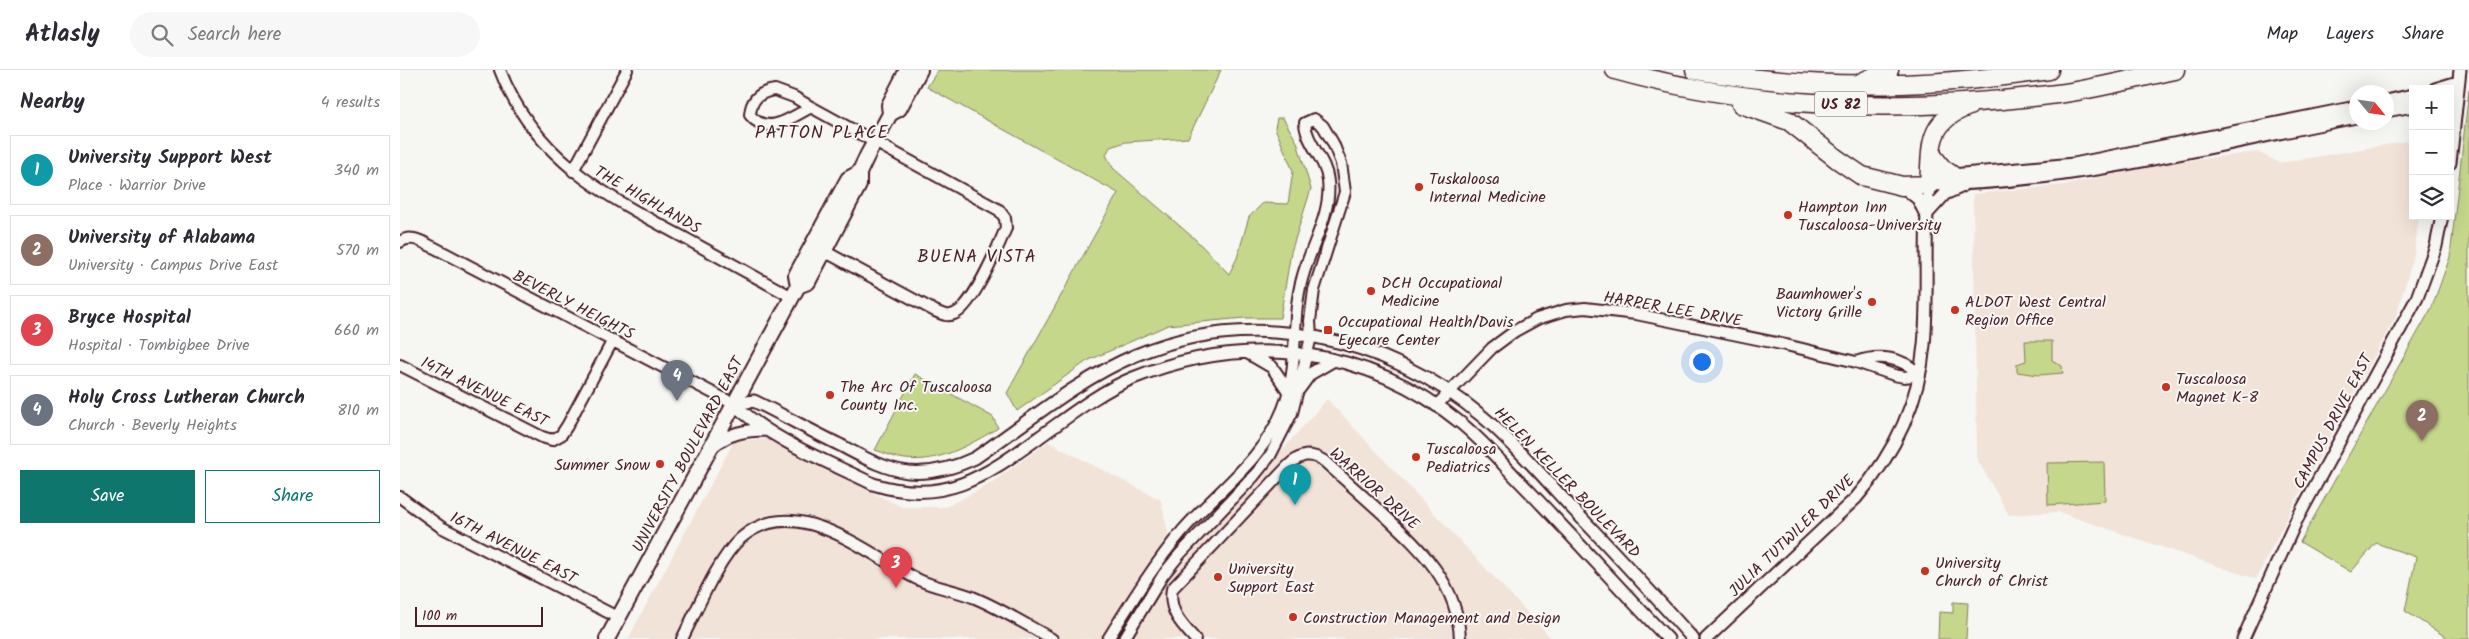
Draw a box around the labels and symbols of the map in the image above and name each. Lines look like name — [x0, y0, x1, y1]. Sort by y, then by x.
north arrow — [2349, 85, 2394, 130]
road number: US 82 — [1815, 92, 1867, 116]
district label: PATTON PLACE — [755, 119, 889, 148]
street label: THE HIGHLANDS — [589, 160, 706, 241]
place label: Tuskaloosa Internal Medicine — [1429, 167, 1546, 210]
marker: Tuskaloosa Internal Medicine — [1413, 181, 1425, 193]
place label: Hampton Inn Tuscaloosa-University — [1798, 195, 1942, 238]
marker: Hampton Inn Tuscaloosa-University — [1782, 209, 1794, 221]
district label: BUENA VISTA — [917, 243, 1037, 272]
street label: BEVERLY HEIGHTS — [508, 264, 639, 347]
place label: DCH Occupational Medicine — [1381, 271, 1502, 314]
place label: Baumhower's Victory Grille — [1776, 282, 1862, 325]
marker: DCH Occupational Medicine — [1365, 285, 1377, 297]
street label: HARPER LEE DRIVE — [1602, 285, 1744, 334]
place label: ALDOT West Central Region Office — [1965, 290, 2106, 333]
marker: Baumhower's Victory Grille — [1866, 296, 1878, 308]
marker: ALDOT West Central Region Office — [1949, 304, 1961, 316]
place label: Occupational Health/Davis Eyecare Center — [1338, 310, 1514, 353]
marker: Occupational Health/Davis Eyecare Center — [1322, 324, 1334, 336]
street label: CAMPUS DRIVE EAST — [2287, 348, 2380, 494]
your location — [1689, 349, 1715, 375]
street label: 14TH AVENUE EAST — [416, 351, 554, 435]
street label: UNIVERSITY BOULEVARD EAST — [626, 351, 751, 557]
pin: 4 — [661, 360, 693, 401]
place label: Tuscaloosa Magnet K-8 — [2176, 367, 2259, 410]
place label: The Arc Of Tuscaloosa County Inc. — [840, 375, 992, 418]
marker: Tuscaloosa Magnet K-8 — [2160, 381, 2172, 393]
marker: The Arc Of Tuscaloosa County Inc. — [824, 389, 836, 401]
pin: 2 — [2406, 400, 2438, 441]
street label: HELEN KELLER BOULEVARD — [1488, 402, 1646, 565]
place label: Tuscaloosa Pediatrics — [1426, 437, 1496, 480]
street label: WARRIOR DRIVE — [1323, 442, 1425, 537]
marker: Tuscaloosa Pediatrics — [1410, 451, 1422, 463]
place label: Summer Snow — [554, 453, 650, 478]
marker: Summer Snow — [654, 458, 666, 470]
pin: 1 — [1279, 464, 1311, 505]
street label: JULIA TUTWILER DRIVE — [1723, 469, 1861, 603]
street label: 16TH AVENUE EAST — [445, 506, 582, 592]
pin: 3 — [880, 547, 912, 588]
place label: University Church of Christ — [1935, 551, 2049, 594]
place label: University Support East — [1228, 557, 1315, 600]
marker: University Church of Christ — [1919, 565, 1931, 577]
marker: University Support East — [1212, 571, 1224, 583]
scale bar — [415, 604, 542, 627]
place label: Construction Management and Design — [1303, 606, 1560, 631]
marker: Construction Management and Design — [1287, 611, 1299, 623]

